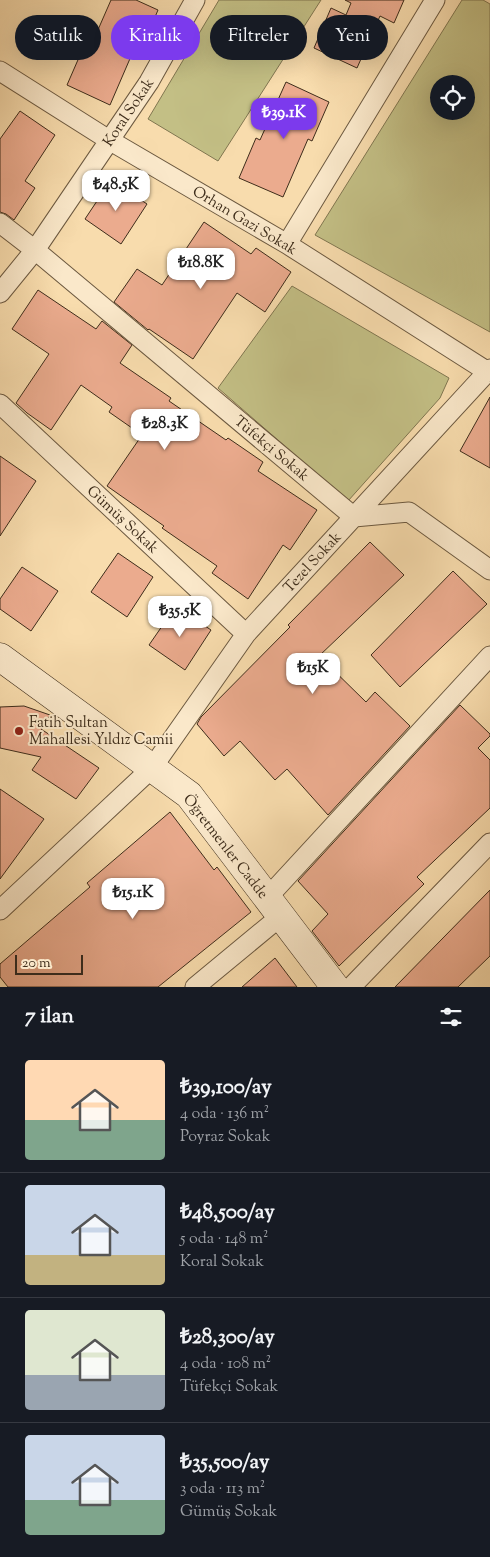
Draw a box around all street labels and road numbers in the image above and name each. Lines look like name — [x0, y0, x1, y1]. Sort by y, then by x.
street label: Koral Sokak — [99, 74, 160, 151]
street label: Orhan Gazi Sokak — [188, 182, 301, 261]
street label: Tüfekçi Sokak — [229, 411, 313, 487]
street label: Gümüş Sokak — [81, 481, 163, 559]
street label: Tezel Sokak — [279, 528, 347, 598]
street label: Öğretmenler Cadde — [177, 789, 273, 904]

